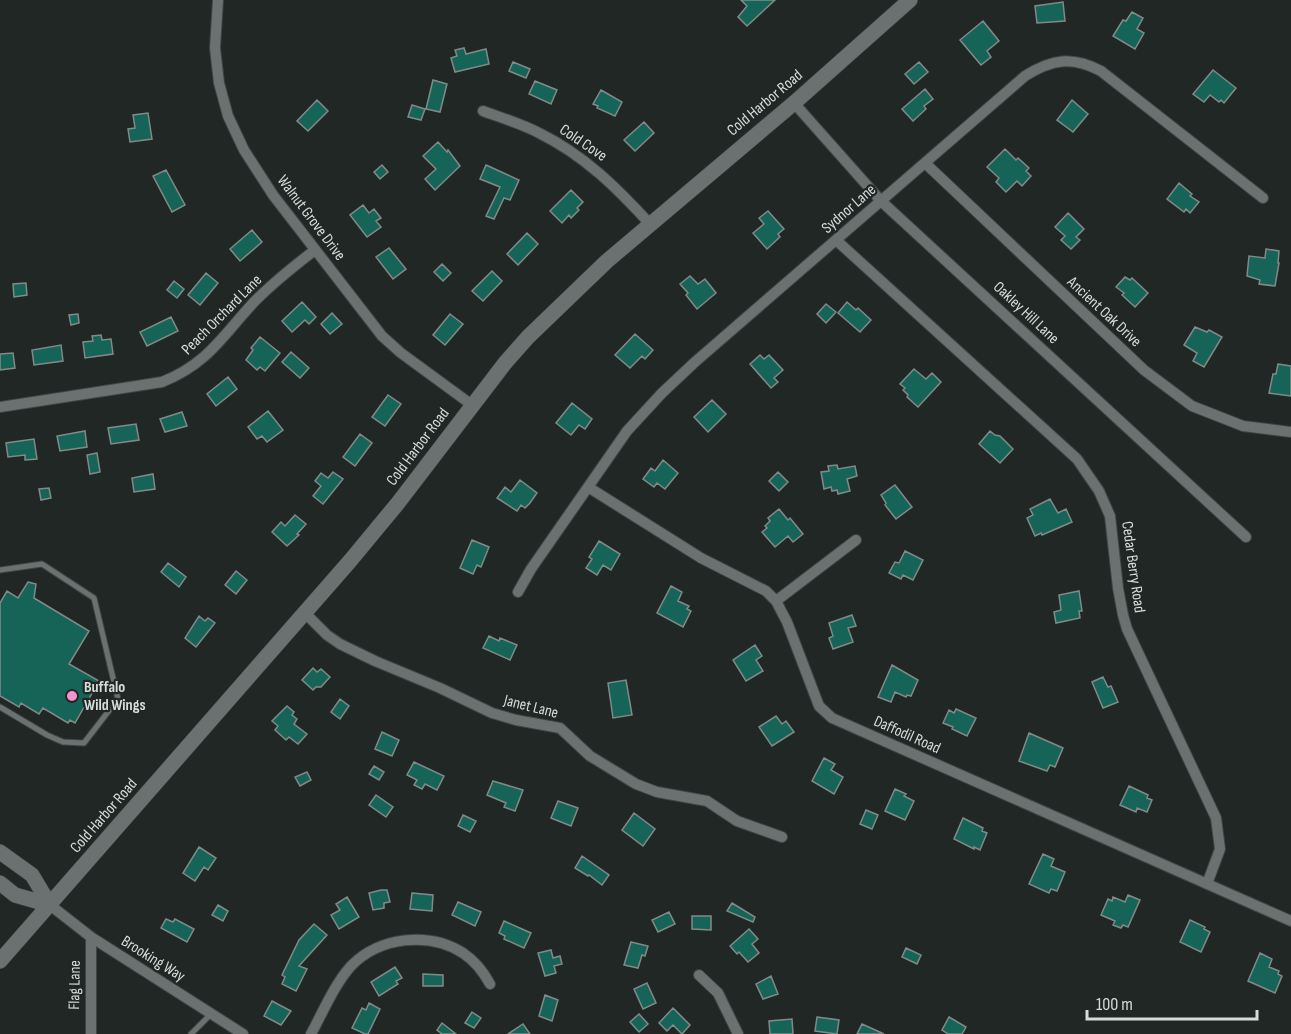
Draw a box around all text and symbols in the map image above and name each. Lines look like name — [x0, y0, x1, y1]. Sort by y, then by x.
street label: Cold Harbor Road — [723, 66, 807, 140]
street label: Cold Cove — [556, 120, 610, 166]
street label: Walnut Grove Drive — [273, 172, 349, 264]
street label: Sydnor Lane — [818, 180, 880, 238]
street label: Peach Orchard Lane — [178, 271, 266, 359]
street label: Ancient Oak Drive — [1062, 272, 1145, 351]
street label: Oakley Hill Lane — [989, 278, 1063, 348]
street label: Cold Harbor Road — [383, 404, 453, 490]
street label: Cedar Berry Road — [1117, 520, 1149, 614]
place label: Buffalo Wild Wings — [84, 678, 146, 715]
marker: Buffalo Wild Wings — [65, 689, 79, 703]
street label: Janet Lane — [501, 691, 560, 723]
street label: Daffodil Road — [871, 712, 943, 758]
street label: Cold Harbor Road — [67, 775, 141, 857]
street label: Brooking Way — [118, 932, 188, 986]
street label: Flag Lane — [65, 960, 85, 1010]
scale bar — [1087, 983, 1256, 1021]
text: 100 m — [1096, 994, 1133, 1015]

